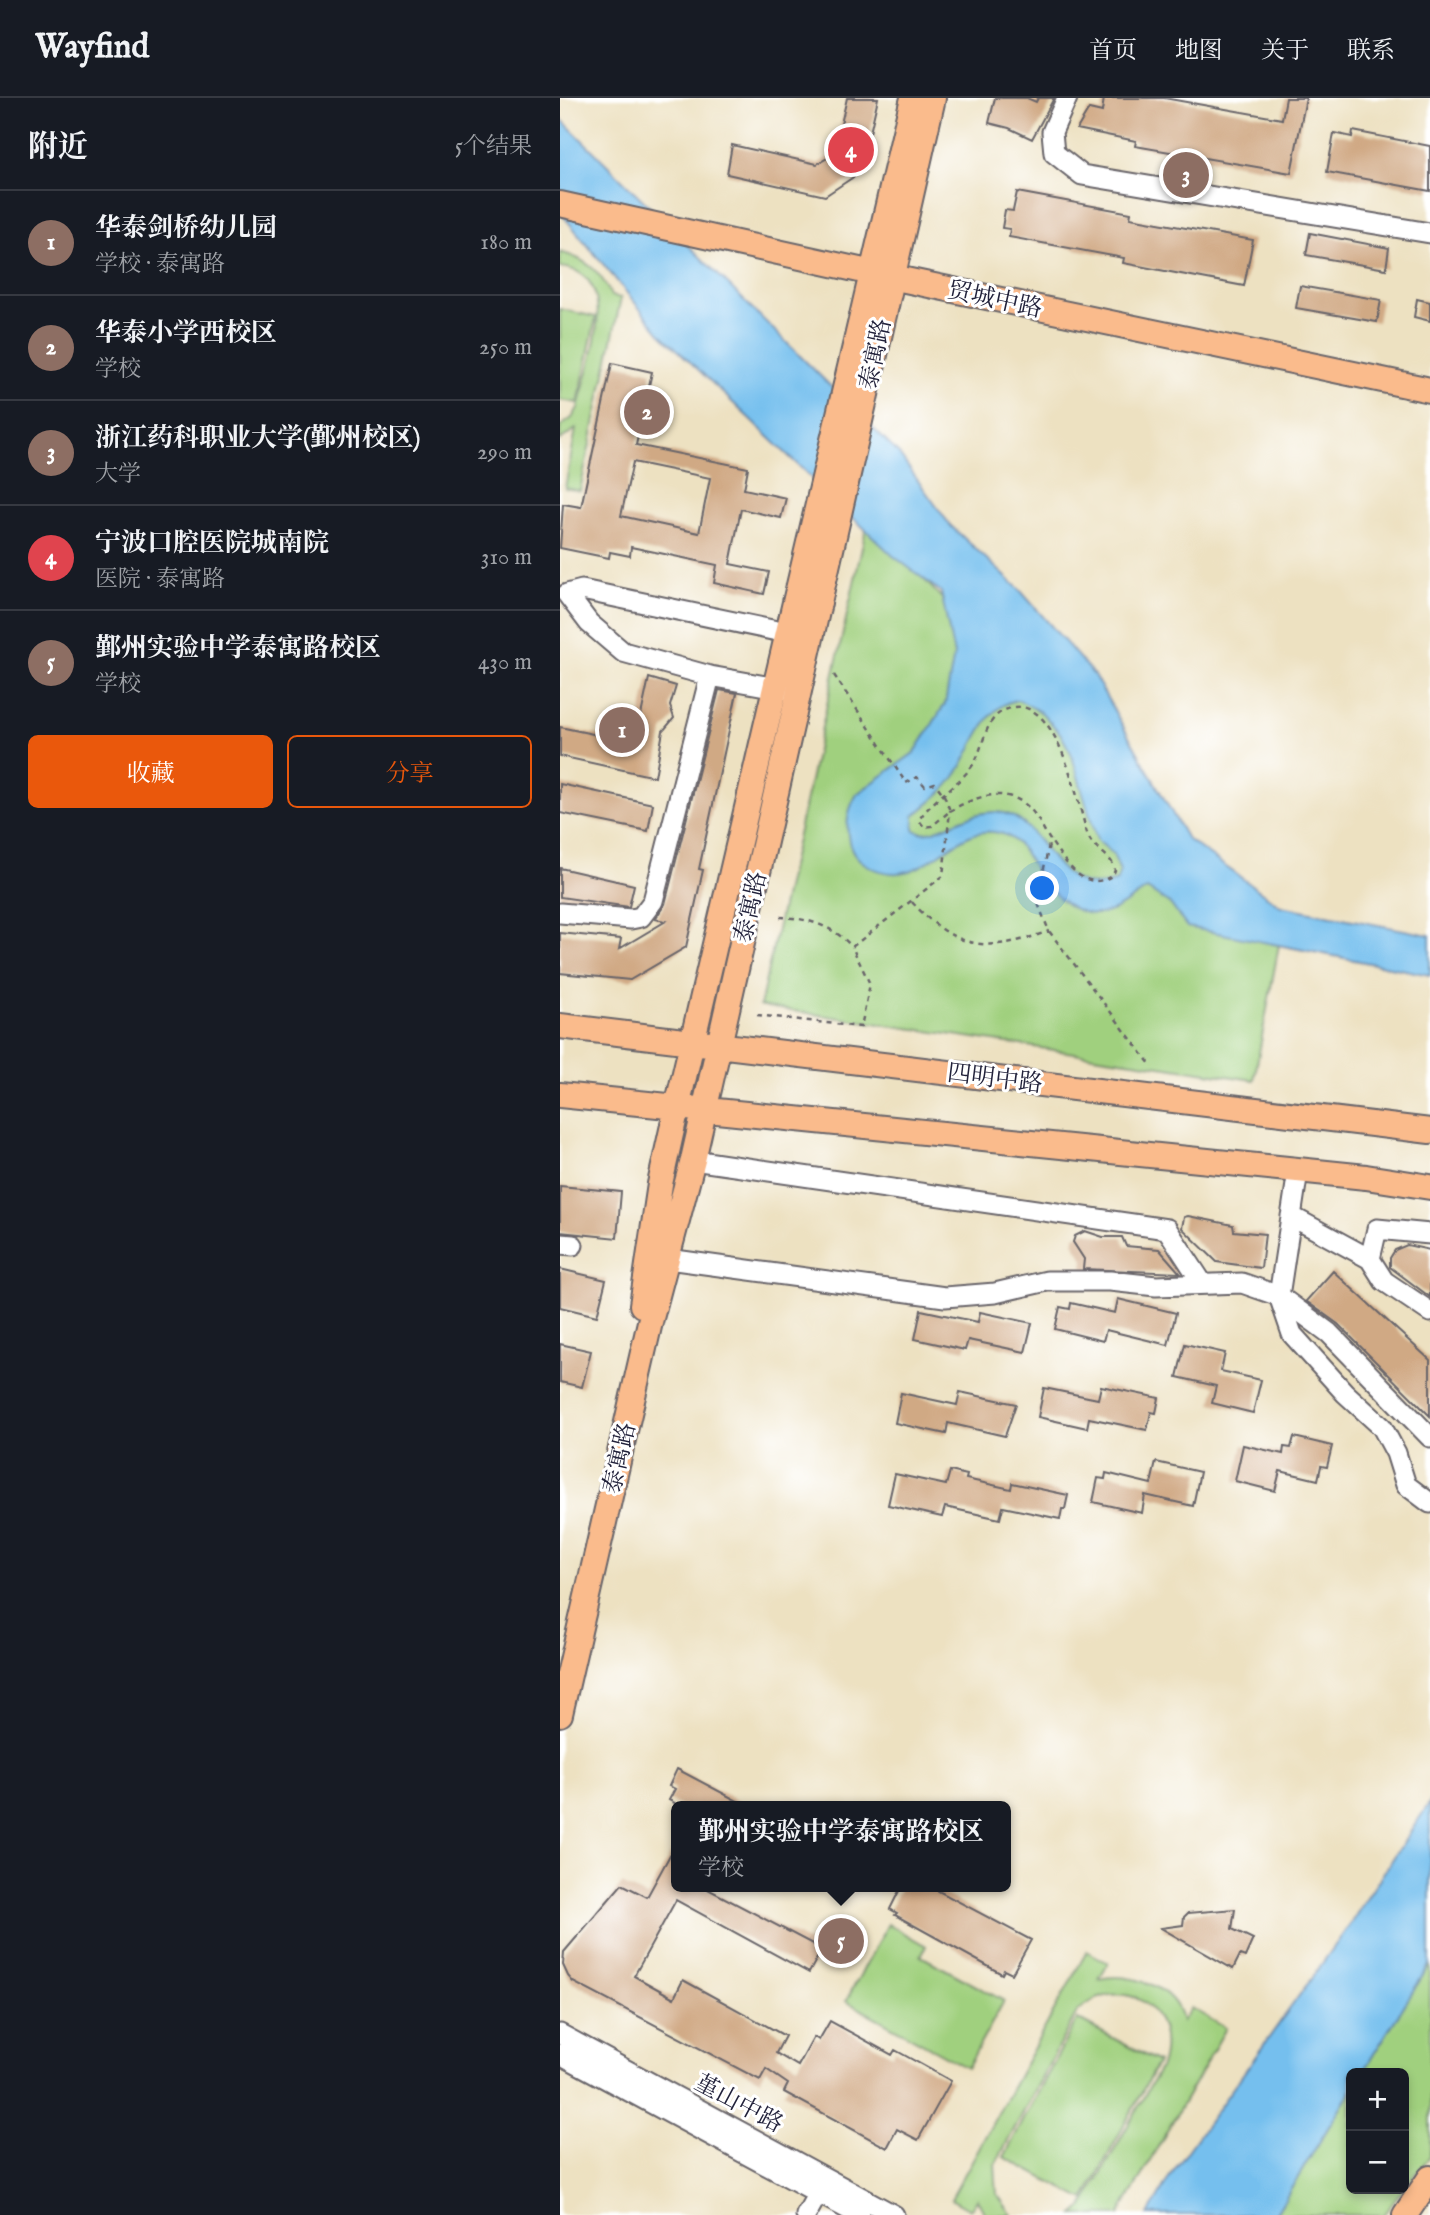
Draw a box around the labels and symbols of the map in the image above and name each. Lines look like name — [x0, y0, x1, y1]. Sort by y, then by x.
pin: 4 — [828, 124, 874, 176]
pin: 3 — [1163, 149, 1209, 201]
street label: 贸城中路 — [945, 275, 1045, 326]
street label: 泰寓路 — [854, 316, 899, 393]
pin: 2 — [624, 386, 670, 438]
pin: 1 — [599, 704, 645, 756]
street label: 泰寓路 — [728, 869, 775, 946]
your location — [1025, 871, 1059, 905]
street label: 四明中路 — [945, 1058, 1044, 1101]
street label: 泰寓路 — [597, 1420, 644, 1497]
pin: 5 — [818, 1915, 864, 1967]
street label: 堇山中路 — [689, 2068, 788, 2141]

